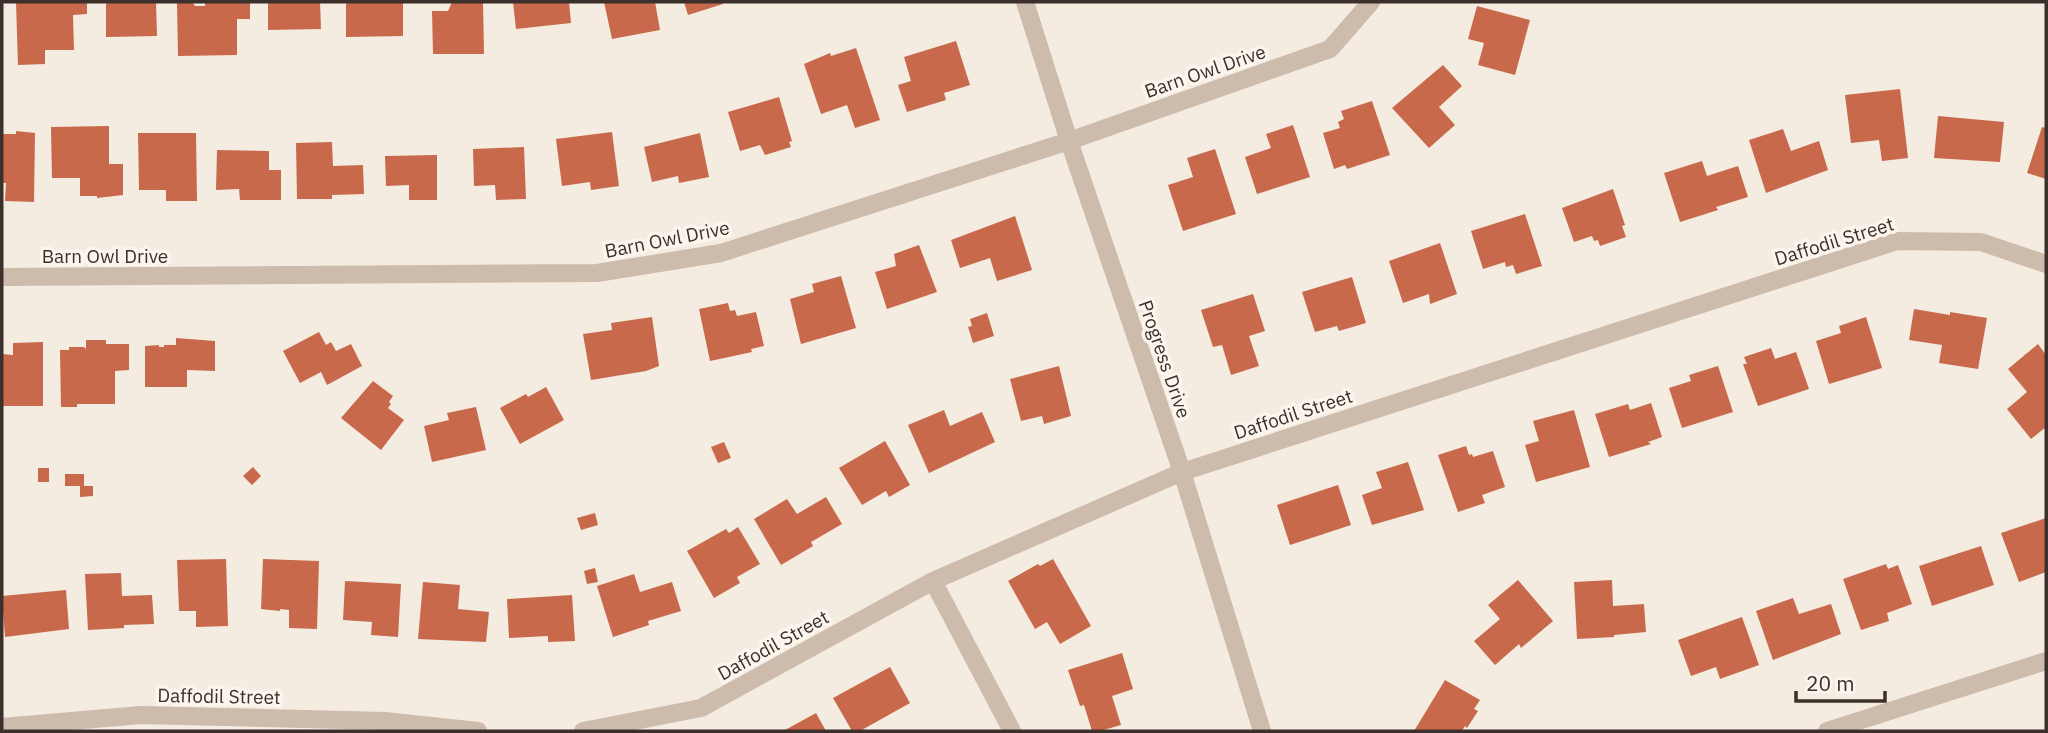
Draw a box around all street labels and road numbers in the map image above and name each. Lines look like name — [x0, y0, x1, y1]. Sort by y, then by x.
street label: Barn Owl Drive — [1141, 39, 1269, 103]
street label: Daffodil Street — [1772, 211, 1896, 271]
street label: Barn Owl Drive — [603, 215, 731, 263]
street label: Barn Owl Drive — [42, 244, 168, 268]
street label: Progress Drive — [1134, 297, 1196, 421]
street label: Daffodil Street — [1231, 384, 1355, 444]
street label: Daffodil Street — [713, 605, 833, 685]
street label: Daffodil Street — [157, 683, 281, 709]

